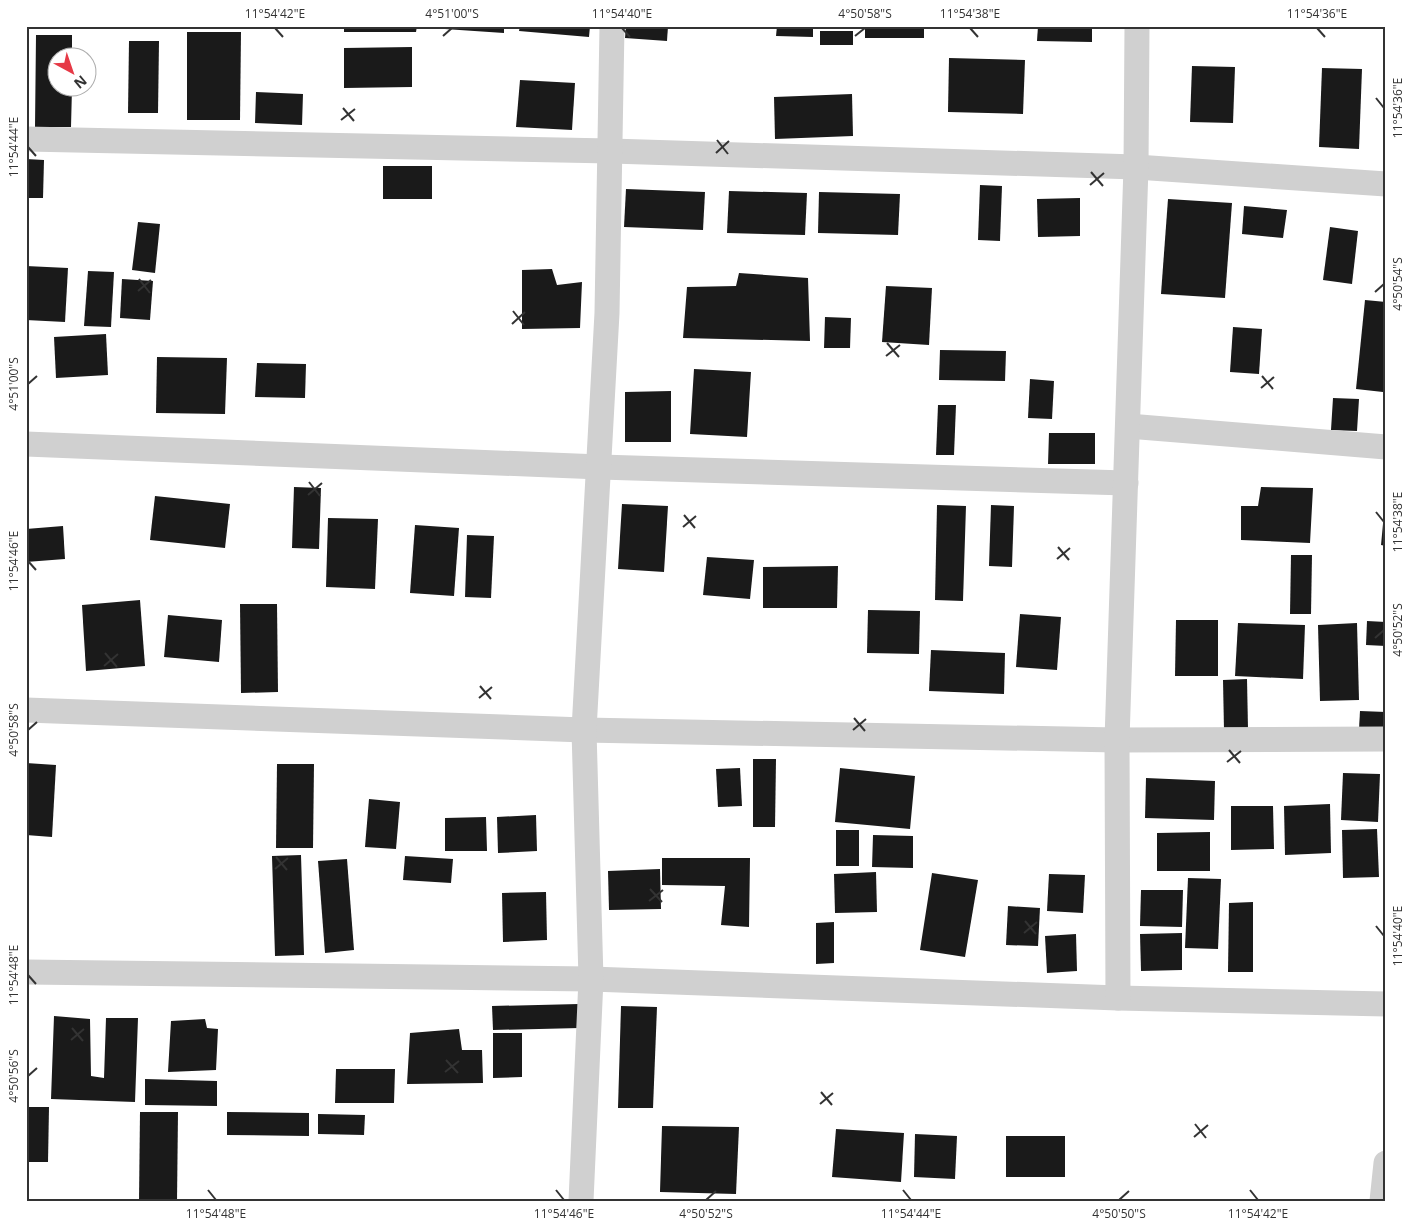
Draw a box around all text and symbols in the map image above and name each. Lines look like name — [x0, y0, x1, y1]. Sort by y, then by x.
text: 11°54'42"E — [245, 5, 305, 22]
text: 4°51'00"S — [425, 5, 479, 22]
text: 11°54'40"E — [592, 5, 652, 22]
text: 4°50'58"S — [838, 5, 892, 22]
text: 11°54'38"E — [940, 5, 1000, 22]
text: 11°54'36"E — [1287, 5, 1347, 22]
north arrow — [48, 48, 98, 98]
text: N — [70, 71, 91, 93]
text: 11°54'36"E — [1389, 78, 1406, 138]
text: 11°54'44"E — [5, 117, 22, 177]
text: 4°50'54"S — [1389, 257, 1406, 311]
text: 4°51'00"S — [5, 357, 22, 411]
text: 11°54'38"E — [1389, 492, 1406, 552]
text: 11°54'46"E — [5, 531, 22, 591]
text: 4°50'52"S — [1389, 603, 1406, 657]
text: 4°50'58"S — [5, 703, 22, 757]
text: 11°54'40"E — [1389, 906, 1406, 966]
text: 11°54'48"E — [5, 945, 22, 1005]
text: 4°50'56"S — [5, 1049, 22, 1103]
text: 11°54'48"E — [186, 1205, 246, 1222]
text: 11°54'46"E — [534, 1205, 594, 1222]
text: 4°50'52"S — [679, 1205, 733, 1222]
text: 11°54'44"E — [881, 1205, 941, 1222]
text: 4°50'50"S — [1092, 1205, 1146, 1222]
text: 11°54'42"E — [1228, 1205, 1288, 1222]

